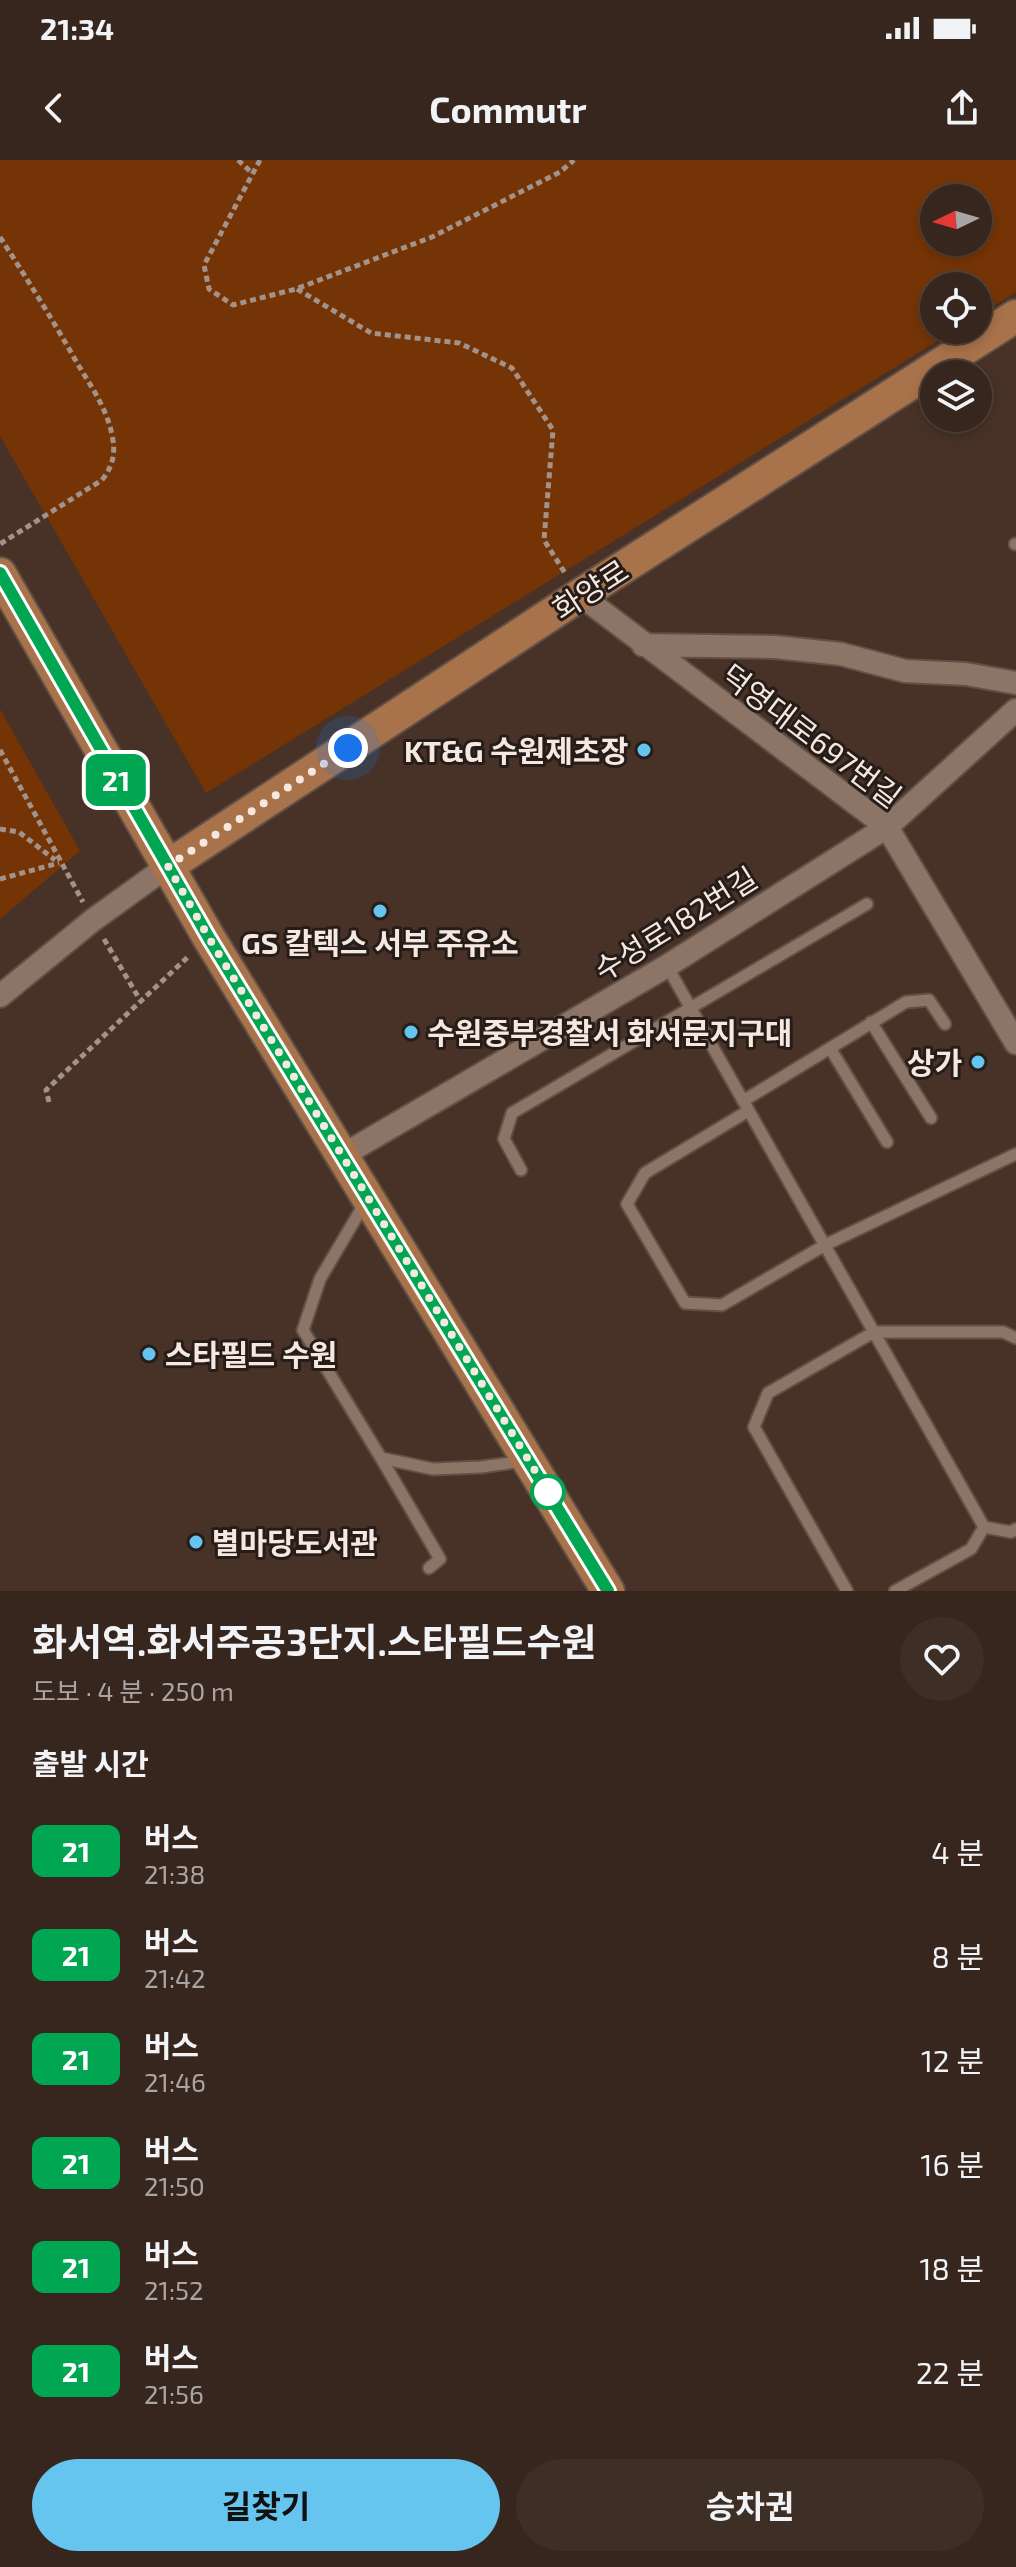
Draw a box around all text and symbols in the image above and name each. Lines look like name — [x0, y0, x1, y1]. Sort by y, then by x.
text: 21:34 — [40, 10, 114, 46]
icon: back — [32, 86, 76, 130]
icon: share — [940, 86, 984, 130]
text: Commutr — [429, 87, 587, 130]
north arrow — [920, 184, 992, 256]
map controls — [920, 184, 992, 432]
button: locate — [920, 272, 992, 344]
button: layers — [920, 360, 992, 432]
street label: 화양로 — [545, 551, 635, 627]
street label: 덕영대로697번길 — [715, 656, 909, 814]
your location — [328, 728, 368, 768]
place label: KT&G 수원제초장 — [404, 732, 628, 768]
marker: KT&G 수원제초장 — [635, 741, 653, 759]
line badge: 21 — [80, 754, 152, 806]
text: 21 — [102, 763, 130, 797]
street label: 수성로182번길 — [587, 859, 763, 987]
marker: GS 칼텍스 서부 주유소 — [371, 902, 389, 920]
place label: GS 칼텍스 서부 주유소 — [241, 924, 519, 960]
place label: 수원중부경찰서 화서문지구대 — [427, 1014, 792, 1050]
marker: 수원중부경찰서 화서문지구대 — [402, 1023, 420, 1041]
place label: 상가 — [907, 1044, 962, 1080]
marker: 상가 — [969, 1053, 987, 1071]
place label: 스타필드 수원 — [165, 1336, 337, 1372]
marker: 스타필드 수원 — [140, 1345, 158, 1363]
unlabelled marker — [531, 1475, 565, 1509]
place label: 별마당도서관 — [212, 1524, 378, 1560]
marker: 별마당도서관 — [187, 1533, 205, 1551]
button: heart — [900, 1617, 984, 1701]
text: 화서역.화서주공3단지.스타필드수원 — [32, 1618, 597, 1664]
text: 도보 · 4 분 · 250 m — [32, 1675, 234, 1706]
text: 출발 시간 — [32, 1745, 149, 1781]
text: 버스 — [144, 1819, 199, 1855]
text: 21 — [62, 1834, 90, 1868]
text: 4 분 — [931, 1834, 984, 1870]
text: 21:38 — [144, 1858, 205, 1889]
text: 버스 — [144, 1923, 199, 1959]
text: 21 — [62, 1938, 90, 1972]
text: 8 분 — [932, 1938, 984, 1974]
text: 21:42 — [144, 1962, 206, 1993]
text: 버스 — [144, 2027, 199, 2063]
text: 21 — [62, 2042, 90, 2076]
text: 12 분 — [921, 2042, 984, 2078]
text: 21:46 — [144, 2066, 206, 2097]
text: 버스 — [144, 2131, 199, 2167]
text: 21 — [62, 2146, 90, 2180]
text: 16 분 — [921, 2146, 984, 2182]
text: 21:50 — [144, 2170, 205, 2201]
text: 버스 — [144, 2235, 199, 2271]
text: 21 — [62, 2250, 90, 2284]
text: 18 분 — [920, 2250, 984, 2286]
text: 21:52 — [144, 2274, 204, 2305]
text: 버스 — [144, 2339, 199, 2375]
text: 21 — [62, 2354, 90, 2388]
text: 22 분 — [916, 2354, 984, 2390]
text: 21:56 — [144, 2378, 204, 2409]
button: 길찾기 — [32, 2459, 500, 2551]
button: 승차권 — [516, 2459, 984, 2551]

